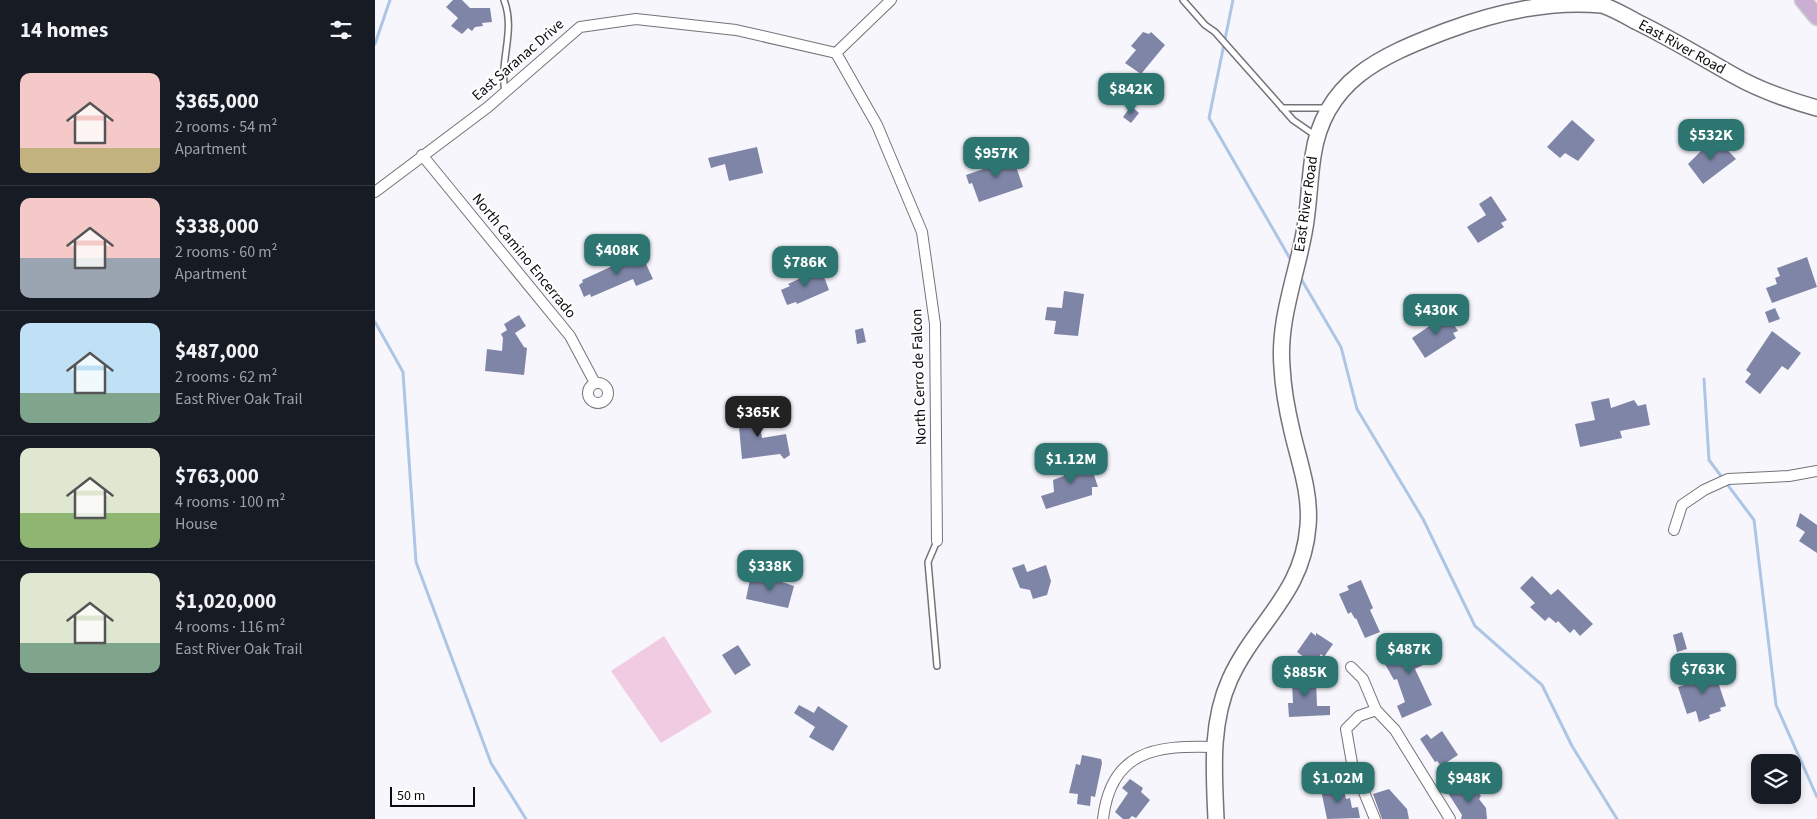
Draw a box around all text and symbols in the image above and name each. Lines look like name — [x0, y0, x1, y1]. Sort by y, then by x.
street label: East Saranac Drive — [467, 14, 569, 106]
street label: East River Road — [1635, 14, 1729, 80]
text: 14 homes — [20, 15, 108, 45]
icon: filters — [327, 16, 355, 44]
pin: $842K — [1096, 72, 1166, 115]
text: $842K — [1109, 78, 1153, 100]
text: $365,000 — [175, 86, 259, 116]
icon: home — [60, 93, 120, 153]
text: 2 rooms · 54 m² — [175, 116, 277, 138]
pin: $532K — [1676, 119, 1746, 161]
text: $532K — [1689, 124, 1733, 146]
pin: $957K — [961, 136, 1031, 179]
text: Apartment — [175, 138, 247, 160]
text: $957K — [974, 142, 1018, 164]
street label: East River Road — [1289, 155, 1323, 253]
street label: North Camino Encerrado — [467, 189, 581, 323]
text: $338,000 — [175, 211, 259, 241]
icon: home — [60, 218, 120, 278]
pin: $408K — [582, 234, 652, 276]
text: $408K — [595, 239, 639, 261]
text: 2 rooms · 60 m² — [175, 241, 277, 263]
pin: $786K — [770, 246, 840, 288]
text: $786K — [783, 251, 827, 273]
text: Apartment — [175, 263, 247, 285]
pin: $430K — [1401, 294, 1471, 336]
text: $430K — [1414, 299, 1458, 321]
street label: North Cerro de Falcon — [906, 308, 932, 446]
text: $487,000 — [175, 336, 259, 366]
icon: home — [60, 343, 120, 403]
text: 2 rooms · 62 m² — [175, 366, 277, 388]
text: East River Oak Trail — [175, 388, 303, 410]
pin: $365K — [723, 396, 793, 438]
text: $365K — [736, 401, 780, 423]
pin: $1.12M — [1030, 442, 1112, 485]
text: $1.12M — [1046, 448, 1096, 470]
text: $763,000 — [175, 461, 259, 491]
icon: home — [60, 468, 120, 528]
text: 4 rooms · 100 m² — [175, 491, 285, 513]
text: House — [175, 513, 217, 535]
pin: $338K — [735, 550, 805, 592]
text: $338K — [748, 555, 792, 577]
text: $1,020,000 — [175, 586, 276, 616]
icon: home — [60, 593, 120, 653]
text: 4 rooms · 116 m² — [175, 616, 285, 638]
pin: $487K — [1374, 632, 1444, 675]
text: East River Oak Trail — [175, 638, 303, 660]
text: $487K — [1387, 638, 1431, 660]
pin: $763K — [1668, 652, 1738, 695]
pin: $885K — [1270, 656, 1340, 698]
text: $763K — [1681, 658, 1725, 680]
text: $885K — [1283, 661, 1327, 683]
map controls — [1751, 754, 1801, 804]
button: layers — [1751, 754, 1801, 804]
pin: $1.02M — [1297, 762, 1379, 804]
pin: $948K — [1434, 762, 1504, 804]
text: $1.02M — [1313, 767, 1363, 789]
text: $948K — [1447, 767, 1491, 789]
scale bar — [390, 784, 475, 807]
text: 50 m — [397, 786, 425, 806]

